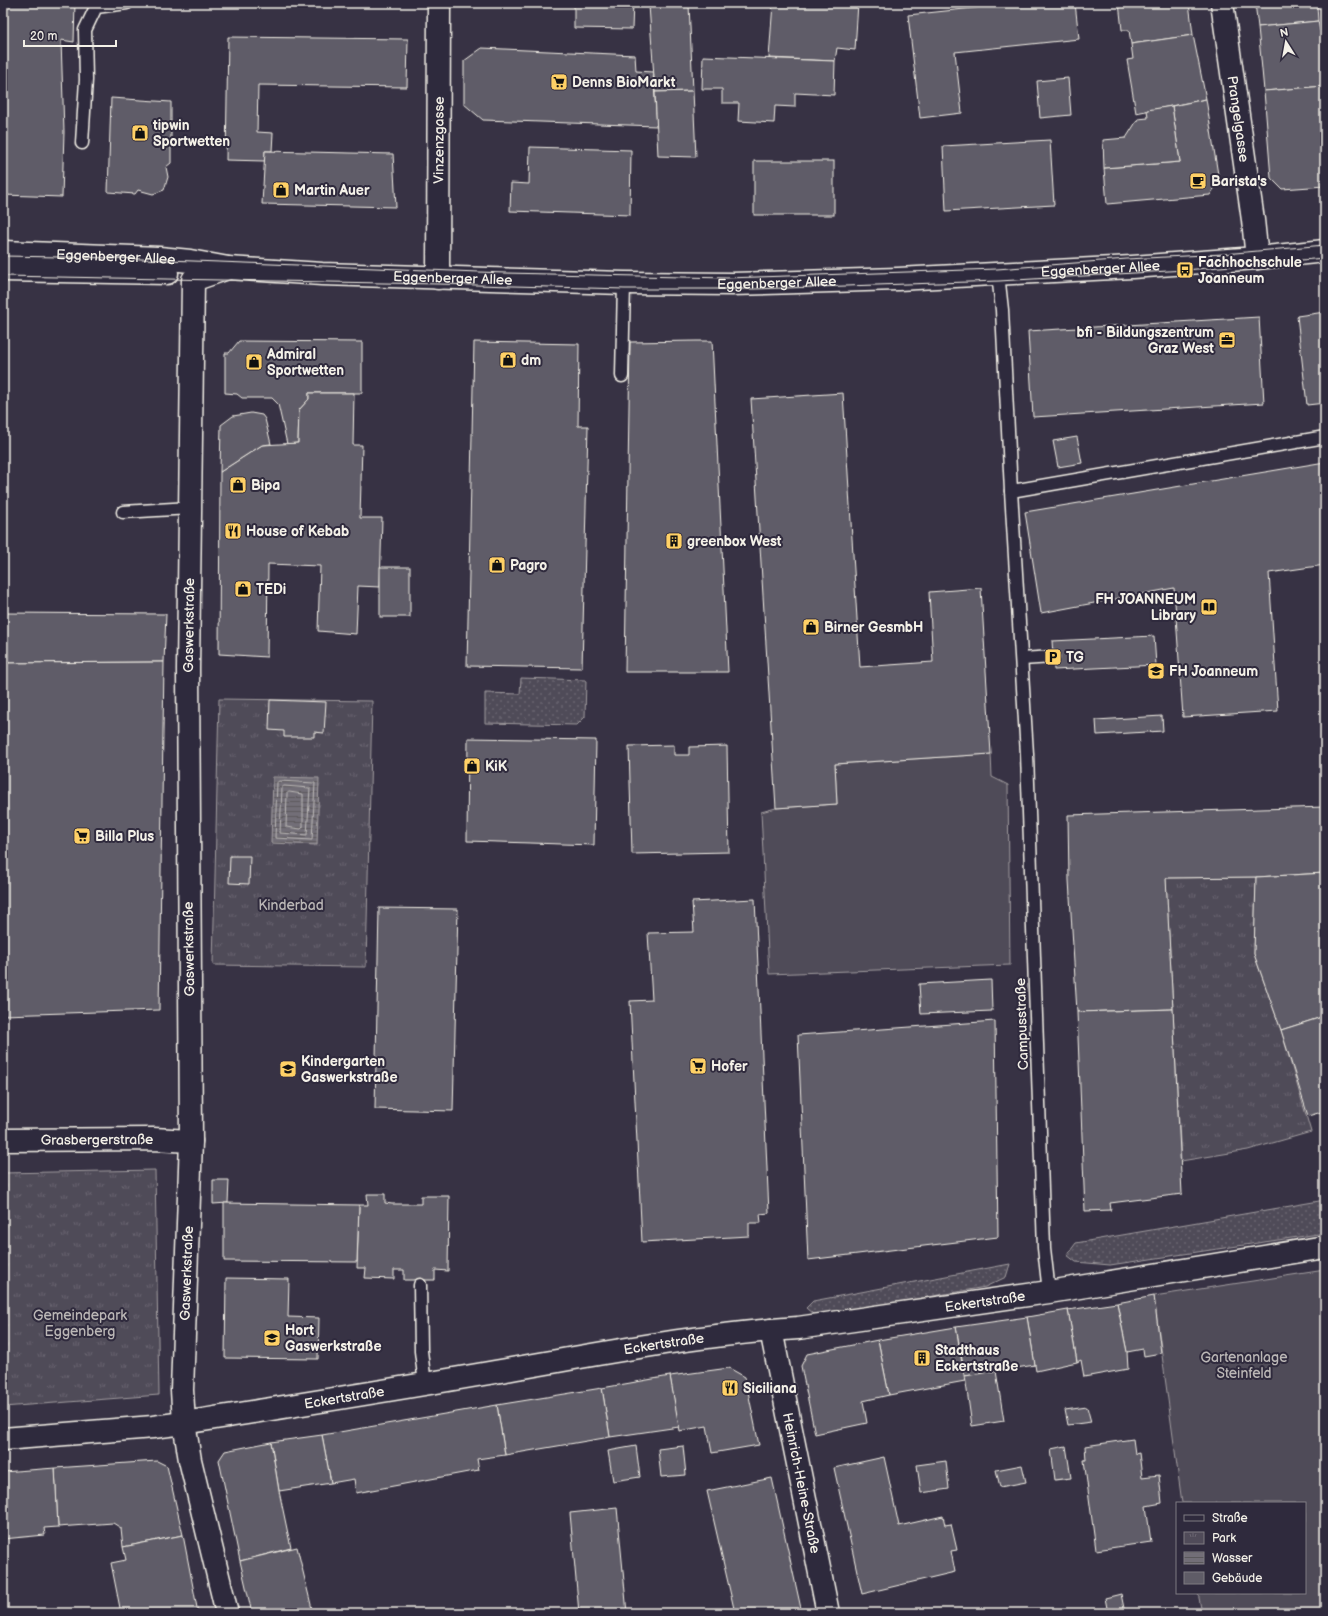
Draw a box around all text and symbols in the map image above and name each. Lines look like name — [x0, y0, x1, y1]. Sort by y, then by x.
scale bar — [24, 22, 116, 48]
north arrow — [1266, 22, 1306, 62]
text: N — [1279, 26, 1289, 40]
text: 20 m — [30, 29, 57, 44]
supermarket icon: Denns BioMarkt — [549, 72, 569, 92]
place label: Denns BioMarkt — [572, 74, 676, 91]
street label: Prangelgasse — [1224, 74, 1253, 163]
street label: Vinzenzgasse — [430, 96, 447, 184]
place label: tipwin Sportwetten — [152, 117, 230, 150]
shop icon: tipwin Sportwetten — [130, 123, 150, 143]
cafe icon: Barista's — [1188, 171, 1208, 191]
place label: Barista's — [1211, 173, 1267, 190]
shop icon: Martin Auer — [271, 180, 291, 200]
place label: Martin Auer — [294, 182, 370, 199]
street label: Eggenberger Allee — [56, 246, 176, 268]
place label: Fachhochschule Joanneum — [1198, 254, 1302, 287]
street label: Eggenberger Allee — [1040, 257, 1161, 280]
bus stop icon: Fachhochschule Joanneum — [1175, 260, 1195, 280]
street label: Eggenberger Allee — [393, 268, 513, 288]
street label: Eggenberger Allee — [717, 272, 837, 293]
place label: bfi - Bildungszentrum Graz West — [1076, 324, 1214, 357]
office icon: bfi - Bildungszentrum Graz West — [1217, 330, 1237, 350]
place label: Admiral Sportwetten — [266, 346, 344, 379]
shop icon: dm — [498, 350, 518, 370]
shop icon: Admiral Sportwetten — [244, 352, 264, 372]
place label: dm — [521, 352, 541, 369]
shop icon: Bipa — [228, 475, 248, 495]
place label: Bipa — [251, 477, 280, 494]
restaurant icon: House of Kebab — [223, 521, 243, 541]
place label: House of Kebab — [246, 523, 349, 540]
building icon: greenbox West — [664, 531, 684, 551]
place label: greenbox West — [687, 533, 782, 550]
shop icon: Pagro — [487, 555, 507, 575]
place label: Pagro — [510, 557, 547, 574]
street label: Gaswerkstraße — [179, 578, 198, 673]
shop icon: TEDi — [233, 579, 253, 599]
place label: TEDi — [256, 581, 286, 598]
place label: FH JOANNEUM Library — [1095, 591, 1197, 624]
library icon: FH JOANNEUM Library — [1199, 597, 1219, 617]
shop icon: Birner GesmbH — [801, 617, 821, 637]
place label: Birner GesmbH — [824, 619, 923, 636]
parking icon: TG — [1043, 647, 1063, 667]
place label: TG — [1066, 649, 1084, 666]
school or university icon: FH Joanneum — [1146, 661, 1166, 681]
place label: FH Joanneum — [1169, 663, 1258, 680]
shop icon: KiK — [462, 756, 482, 776]
place label: KiK — [485, 758, 508, 775]
supermarket icon: Billa Plus — [72, 826, 92, 846]
place label: Billa Plus — [95, 828, 154, 845]
park label: Kinderbad — [258, 897, 324, 914]
street label: Gaswerkstraße — [180, 901, 198, 997]
street label: Campusstraße — [1012, 978, 1032, 1070]
place label: Kindergarten Gaswerkstraße — [301, 1053, 398, 1086]
supermarket icon: Hofer — [688, 1056, 708, 1076]
place label: Hofer — [711, 1058, 748, 1075]
school or university icon: Kindergarten Gaswerkstraße — [278, 1059, 298, 1079]
street label: Grasbergerstraße — [41, 1130, 153, 1148]
street label: Gaswerkstraße — [176, 1225, 196, 1321]
street label: Eckertstraße — [944, 1287, 1026, 1315]
park label: Gemeindepark Eggenberg — [33, 1307, 127, 1340]
place label: Hort Gaswerkstraße — [285, 1322, 382, 1355]
school or university icon: Hort Gaswerkstraße — [262, 1328, 282, 1348]
street label: Eckertstraße — [622, 1329, 705, 1358]
place label: Stadthaus Eckertstraße — [935, 1342, 1018, 1375]
building icon: Stadthaus Eckertstraße — [912, 1348, 932, 1368]
park label: Gartenanlage Steinfeld — [1201, 1349, 1287, 1382]
restaurant icon: Siciliana — [720, 1378, 740, 1398]
place label: Siciliana — [743, 1380, 797, 1397]
street label: Eckertstraße — [303, 1382, 386, 1412]
street label: Heinrich-Heine-Straße — [779, 1411, 824, 1555]
legend — [1176, 1502, 1306, 1594]
text: Straße — [1212, 1511, 1248, 1526]
text: Park — [1212, 1531, 1236, 1546]
text: Wasser — [1212, 1551, 1253, 1566]
text: Gebäude — [1212, 1571, 1262, 1586]

